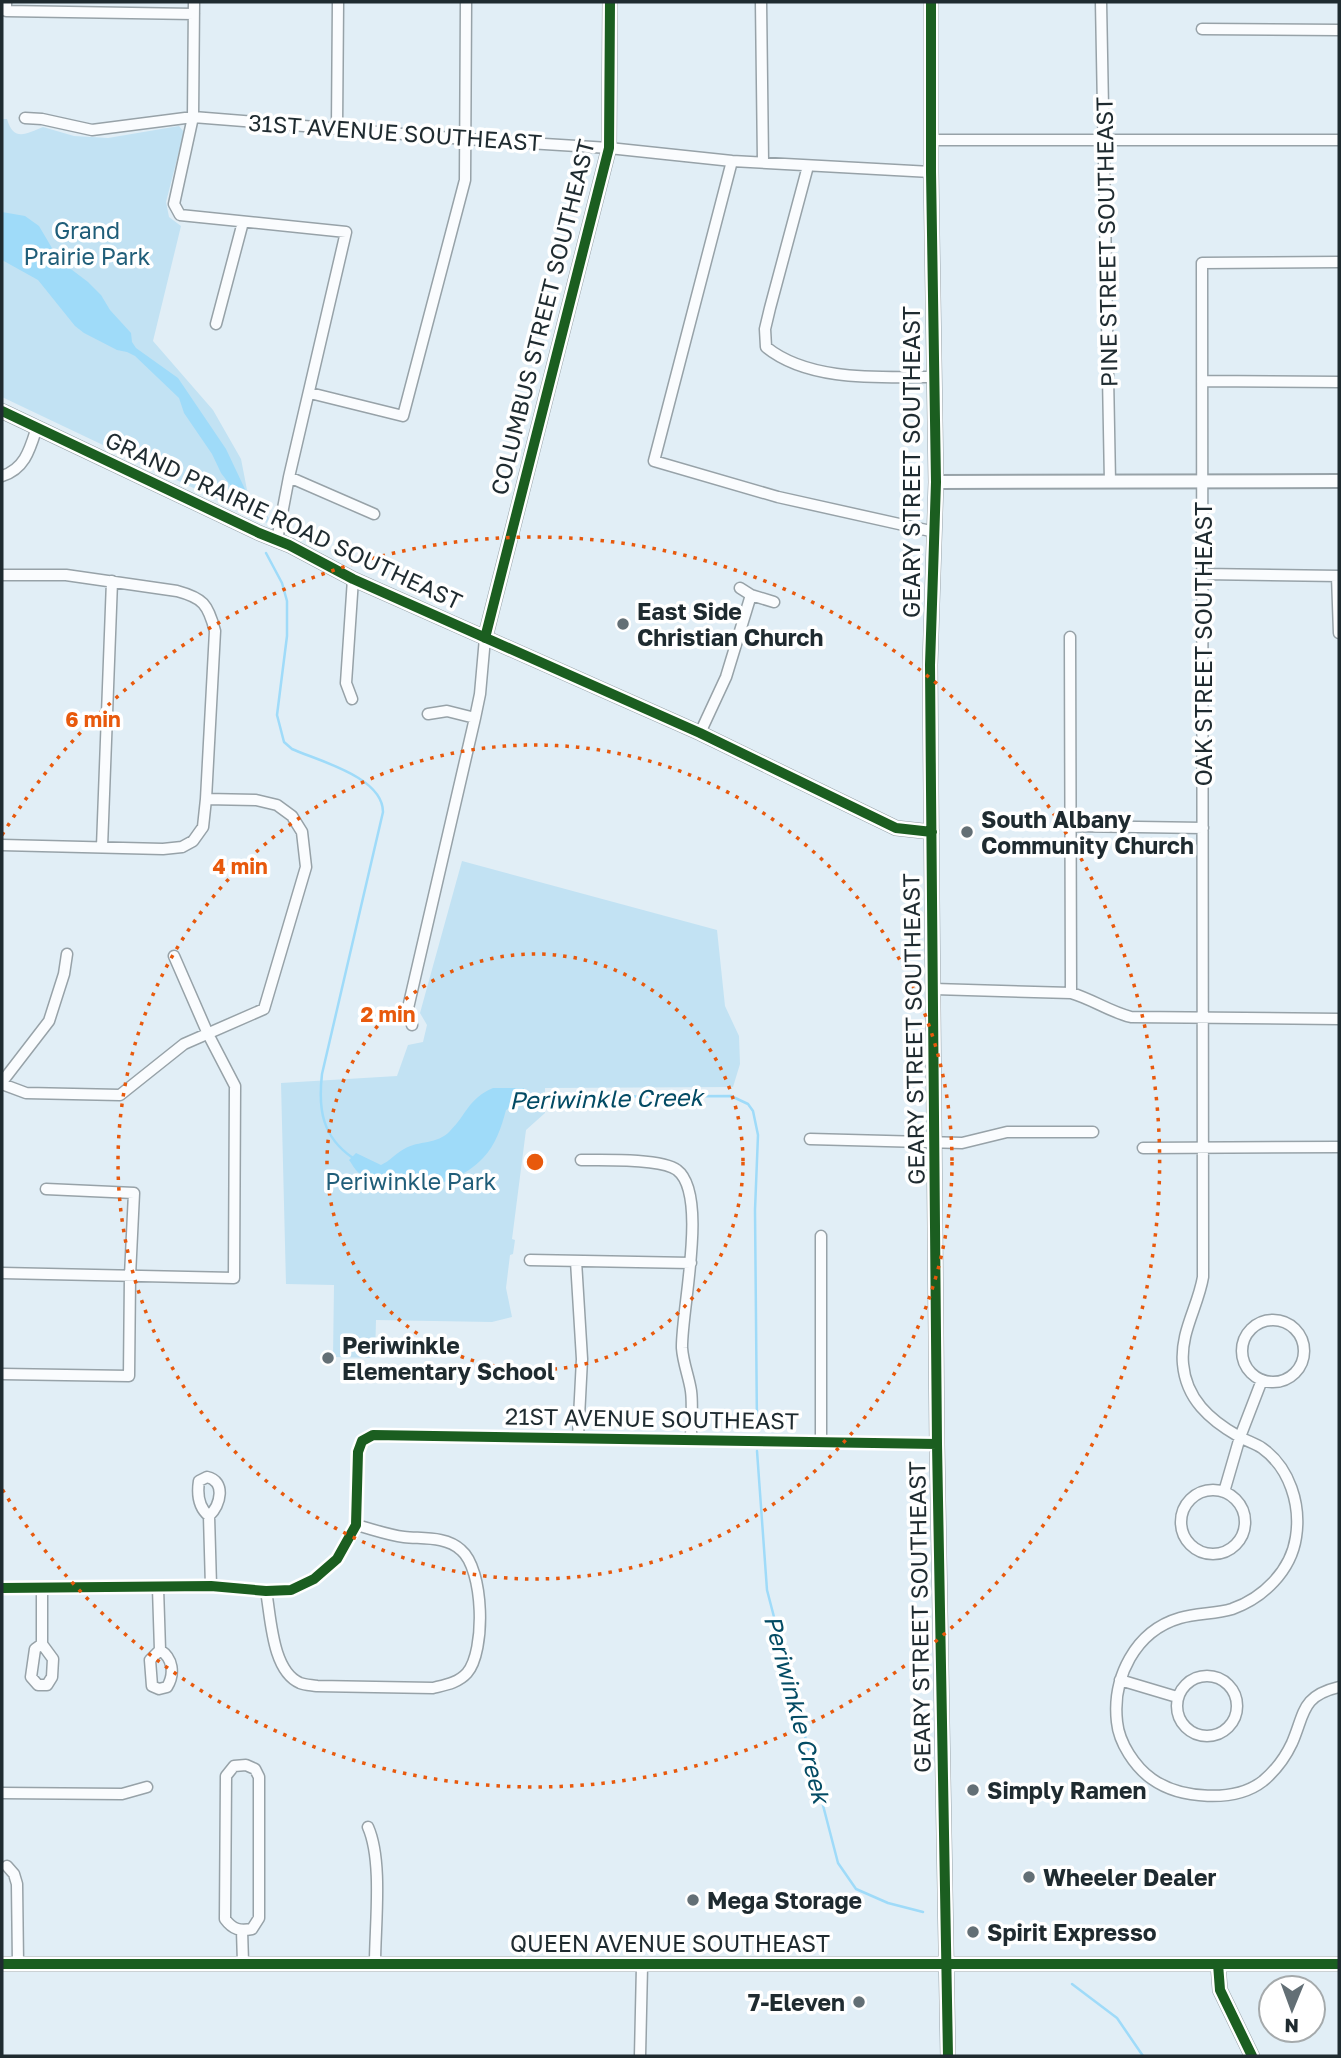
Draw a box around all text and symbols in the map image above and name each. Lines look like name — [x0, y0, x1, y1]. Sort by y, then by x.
street label: PINE STREET SOUTHEAST — [1089, 97, 1123, 387]
street label: 31ST AVENUE SOUTHEAST — [247, 108, 543, 156]
street label: COLUMBUS STREET SOUTHEAST — [484, 136, 600, 498]
park label: Grand Prairie Park — [24, 216, 150, 270]
street label: GEARY STREET SOUTHEAST — [897, 306, 925, 618]
street label: GRAND PRAIRIE ROAD SOUTHEAST — [101, 425, 467, 615]
street label: OAK STREET SOUTHEAST — [1189, 502, 1217, 786]
place label: East Side Christian Church — [637, 597, 823, 651]
marker: East Side Christian Church — [615, 616, 631, 632]
text: 6 min — [65, 706, 121, 732]
place label: South Albany Community Church — [981, 805, 1194, 859]
marker: South Albany Community Church — [959, 824, 975, 840]
text: 4 min — [212, 853, 268, 879]
street label: GEARY STREET SOUTHEAST — [896, 873, 930, 1185]
text: 2 min — [361, 1001, 415, 1027]
water label: Periwinkle Creek — [509, 1082, 705, 1114]
centre of rings — [523, 1150, 547, 1174]
park label: Periwinkle Park — [325, 1167, 497, 1195]
place label: Periwinkle Elementary School — [342, 1331, 555, 1385]
marker: Periwinkle Elementary School — [320, 1350, 336, 1366]
street label: 21ST AVENUE SOUTHEAST — [505, 1401, 799, 1435]
street label: GEARY STREET SOUTHEAST — [902, 1461, 936, 1773]
water label: Periwinkle Creek — [759, 1612, 838, 1809]
place label: Simply Ramen — [987, 1776, 1146, 1804]
marker: Simply Ramen — [965, 1782, 981, 1798]
place label: Wheeler Dealer — [1043, 1863, 1216, 1891]
marker: Wheeler Dealer — [1021, 1869, 1037, 1885]
place label: Mega Storage — [707, 1886, 862, 1914]
marker: Mega Storage — [685, 1892, 701, 1908]
place label: Spirit Expresso — [987, 1918, 1157, 1946]
marker: Spirit Expresso — [965, 1924, 981, 1940]
street label: QUEEN AVENUE SOUTHEAST — [510, 1929, 830, 1957]
north arrow — [1257, 1974, 1327, 2044]
place label: 7-Eleven — [748, 1988, 845, 2016]
marker: 7-Eleven — [851, 1994, 867, 2010]
text: N — [1284, 2015, 1299, 2038]

